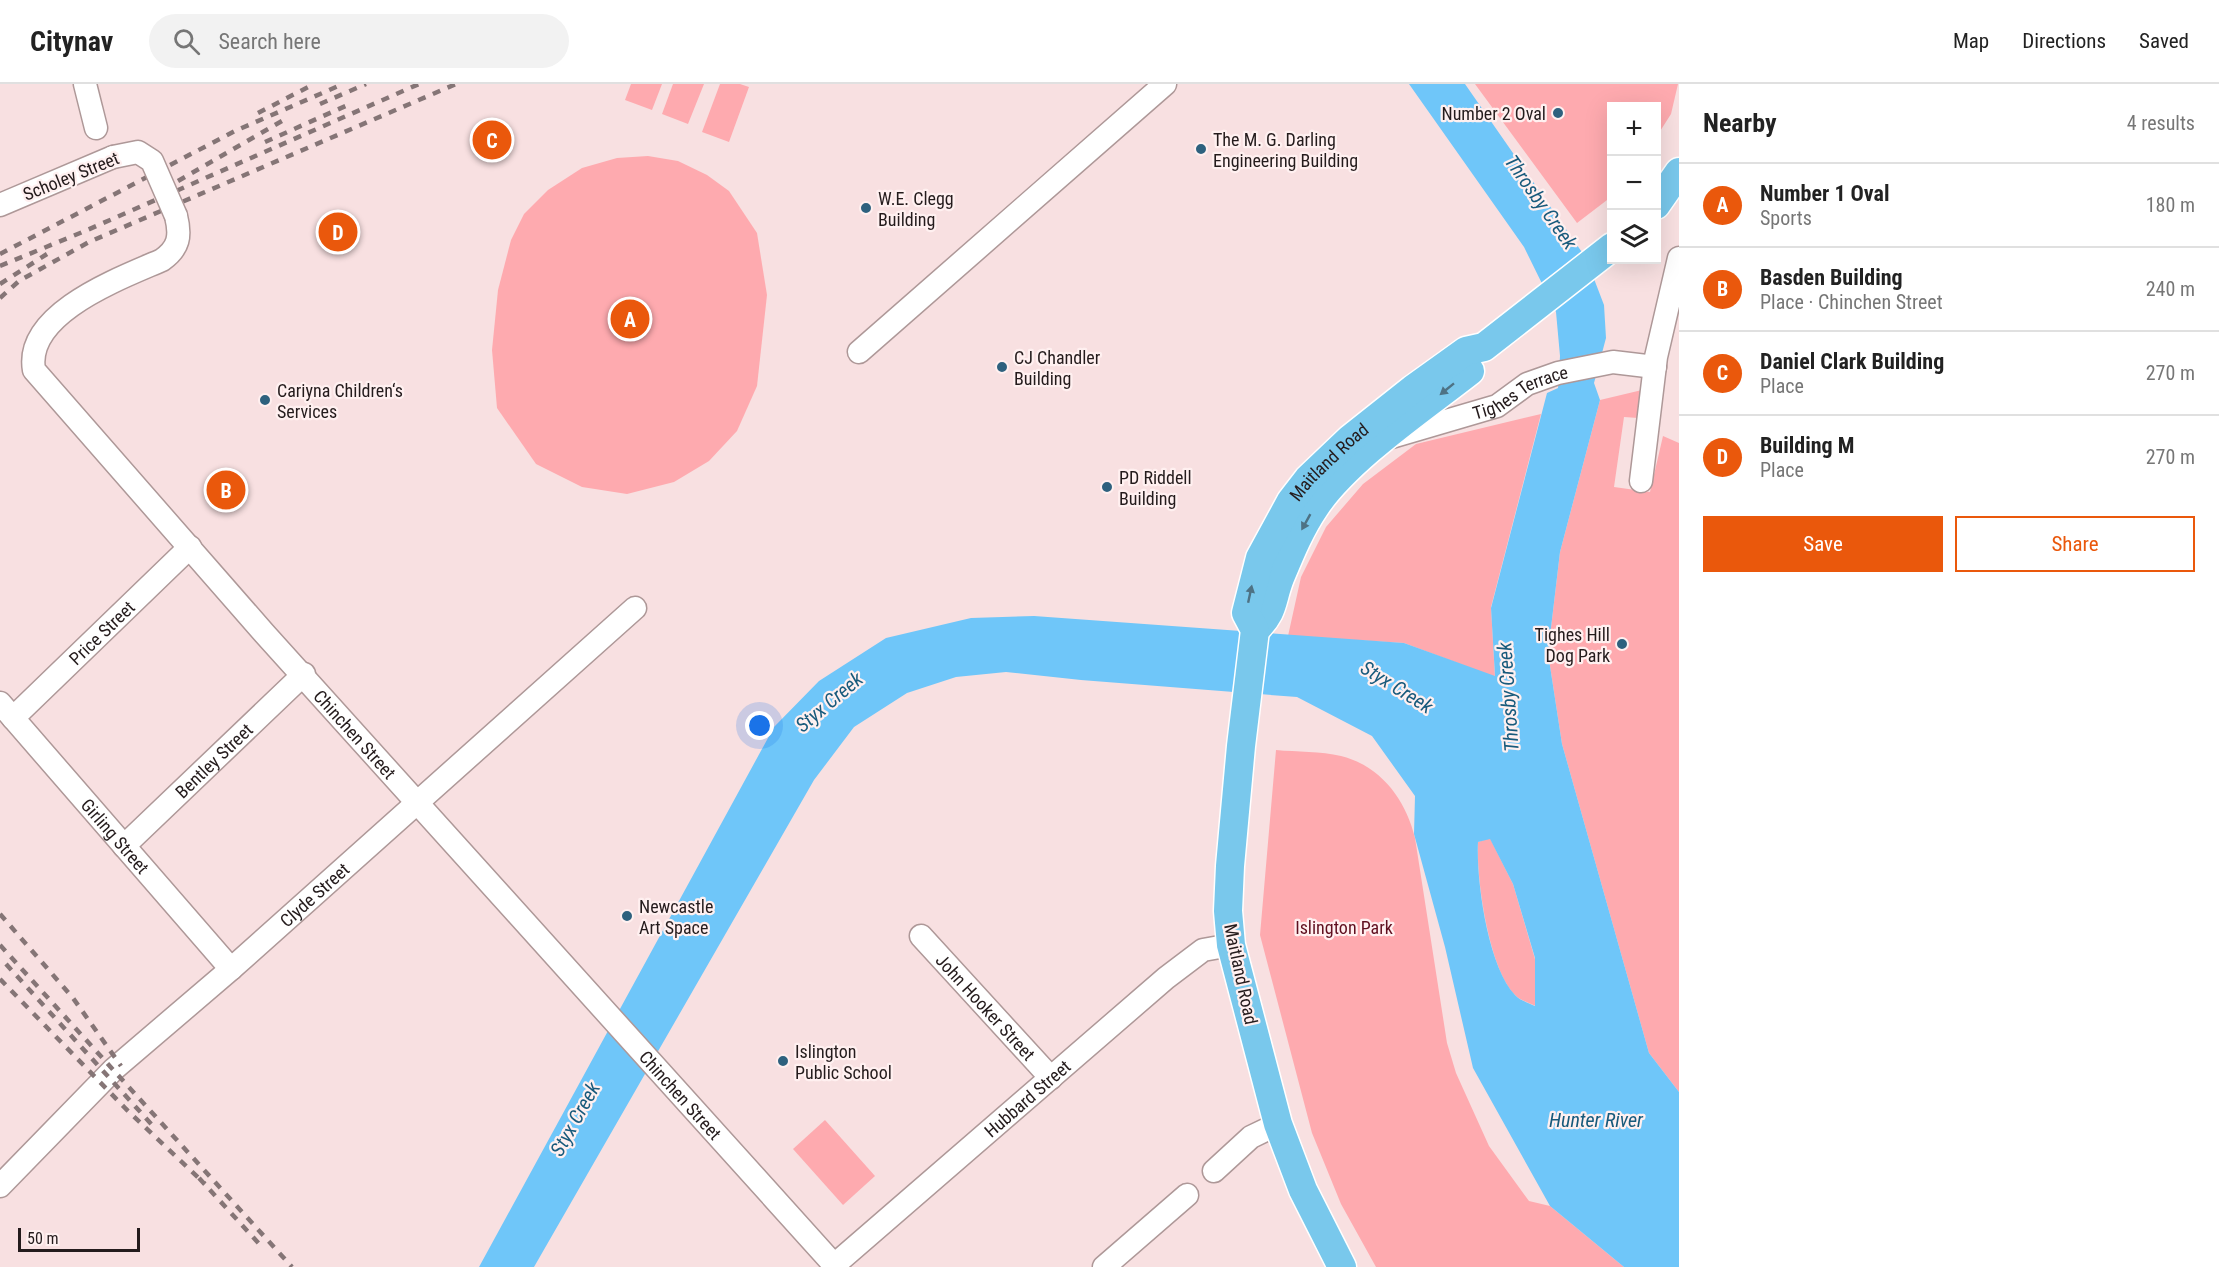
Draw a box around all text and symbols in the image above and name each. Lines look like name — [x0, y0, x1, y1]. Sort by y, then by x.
search box — [149, 14, 569, 68]
text: Citynav — [30, 25, 113, 58]
icon: search — [170, 25, 203, 58]
text: Search here — [218, 29, 321, 54]
text: Map — [1953, 29, 1989, 53]
text: Directions — [2022, 29, 2106, 53]
text: Saved — [2139, 29, 2189, 53]
map controls — [1607, 102, 1661, 264]
button: + — [1607, 102, 1661, 156]
place label: Number 2 Oval — [1442, 103, 1546, 124]
marker: Number 2 Oval — [1551, 106, 1565, 120]
text: Nearby — [1703, 108, 1777, 138]
text: 4 results — [2127, 111, 2195, 135]
pin: C — [472, 118, 512, 162]
place label: The M. G. Darling Engineering Building — [1213, 129, 1358, 171]
marker: The M. G. Darling Engineering Building — [1194, 142, 1208, 156]
street label: Scholey Street — [20, 147, 122, 205]
water label: Throsby Creek — [1500, 150, 1583, 255]
button: − — [1607, 156, 1661, 210]
text: Number 1 Oval — [1760, 181, 1889, 206]
place label: W.E. Clegg Building — [878, 188, 954, 230]
text: A — [1717, 193, 1728, 217]
text: 180 m — [2146, 193, 2195, 217]
marker: W.E. Clegg Building — [859, 201, 873, 215]
text: Sports — [1760, 206, 1812, 230]
pin: D — [318, 210, 358, 254]
button: layers — [1607, 210, 1661, 264]
text: Basden Building — [1760, 265, 1903, 290]
text: B — [1717, 277, 1728, 301]
text: 240 m — [2146, 277, 2195, 301]
text: Place · Chinchen Street — [1760, 290, 1943, 314]
pin: A — [610, 296, 650, 342]
place label: CJ Chandler Building — [1014, 347, 1101, 389]
text: Daniel Clark Building — [1760, 349, 1944, 374]
marker: CJ Chandler Building — [995, 360, 1009, 374]
street label: Tighes Terrace — [1470, 361, 1569, 423]
text: C — [1717, 361, 1728, 385]
text: 270 m — [2146, 361, 2195, 385]
text: Place — [1760, 374, 1804, 398]
place label: Cariyna Children‘s Services — [277, 380, 403, 422]
one-way arrow — [1439, 383, 1454, 395]
marker: Cariyna Children‘s Services — [258, 393, 272, 407]
street label: Maitland Road — [1285, 418, 1372, 505]
text: Building M — [1760, 433, 1854, 458]
text: D — [1717, 445, 1728, 469]
text: 270 m — [2146, 445, 2195, 469]
text: Place — [1760, 458, 1804, 482]
place label: PD Riddell Building — [1119, 467, 1192, 509]
pin: B — [206, 468, 246, 512]
marker: PD Riddell Building — [1100, 480, 1114, 494]
one-way arrow — [1301, 514, 1311, 531]
button: Save — [1703, 516, 1943, 572]
button: Share — [1955, 516, 2195, 572]
one-way arrow — [1246, 585, 1256, 604]
street label: Price Street — [64, 596, 139, 669]
place label: Tighes Hill Dog Park — [1535, 624, 1610, 666]
marker: Tighes Hill Dog Park — [1615, 637, 1629, 651]
water label: Throsby Creek — [1492, 640, 1524, 752]
water label: Styx Creek — [1356, 655, 1439, 719]
water label: Styx Creek — [790, 666, 869, 737]
street label: Chinchen Street — [310, 685, 401, 783]
your location — [745, 711, 774, 740]
street label: Bentley Street — [171, 719, 257, 802]
street label: Girling Street — [77, 794, 154, 878]
street label: Clyde Street — [275, 858, 353, 931]
place label: Newcastle Art Space — [639, 896, 713, 938]
marker: Newcastle Art Space — [620, 909, 634, 923]
park label: Islington Park — [1295, 917, 1393, 938]
street label: Maitland Road — [1220, 922, 1262, 1026]
street label: John Hooker Street — [932, 949, 1040, 1064]
place label: Islington Public School — [795, 1041, 892, 1083]
street label: Chinchen Street — [635, 1046, 726, 1144]
marker: Islington Public School — [776, 1054, 790, 1068]
street label: Hubbard Street — [980, 1055, 1074, 1141]
water label: Styx Creek — [545, 1077, 606, 1160]
water label: Hunter River — [1549, 1108, 1644, 1132]
scale bar — [18, 1225, 140, 1252]
text: 50 m — [27, 1229, 59, 1248]

